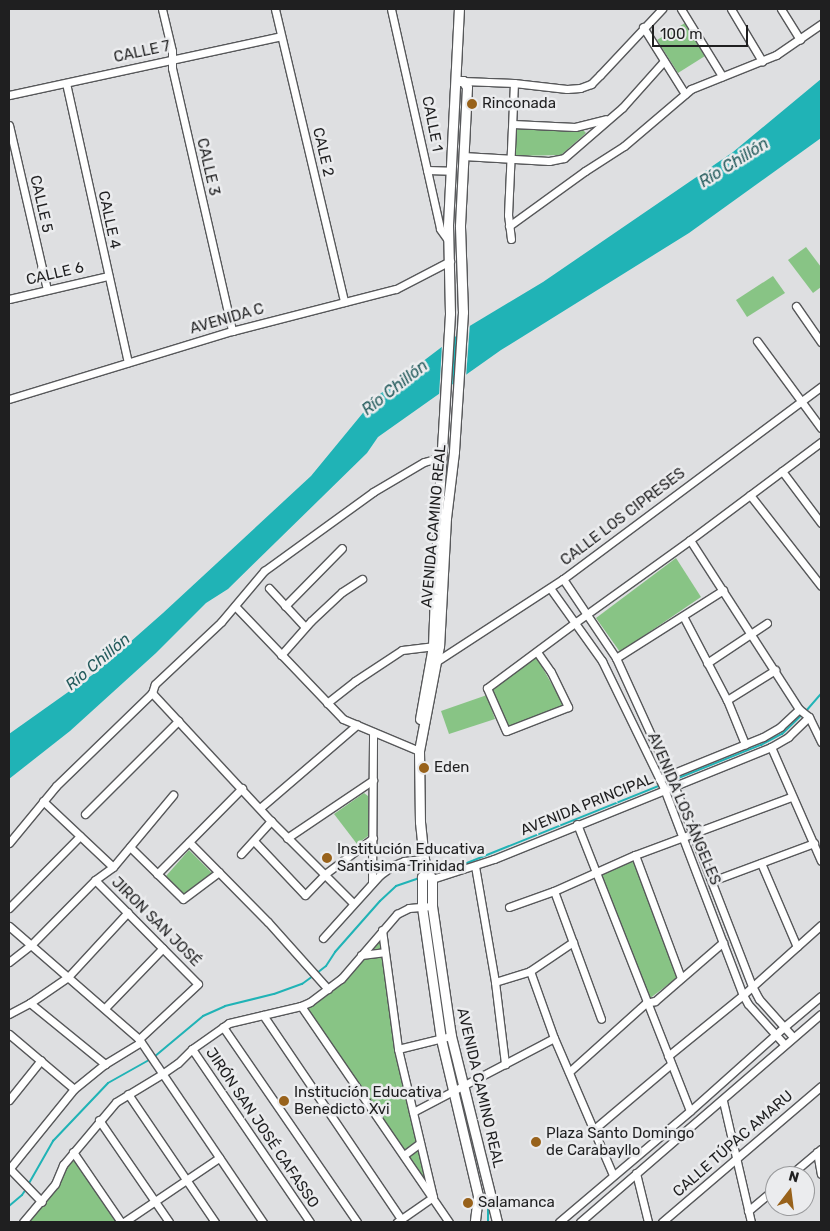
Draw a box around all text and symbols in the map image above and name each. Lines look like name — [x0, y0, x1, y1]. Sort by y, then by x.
scale bar — [655, 15, 751, 47]
text: 100 m — [660, 25, 702, 43]
street label: CALLE 7 — [112, 37, 172, 67]
street label: CALLE 1 — [418, 95, 446, 153]
place label: Rinconada — [482, 95, 556, 113]
marker: Rinconada — [466, 98, 478, 110]
street label: CALE 2 — [309, 126, 337, 178]
water label: Río Chillón — [696, 134, 772, 192]
street label: CALLE 3 — [193, 136, 223, 198]
street label: CALLE 5 — [26, 173, 56, 235]
street label: CALLE 4 — [94, 189, 124, 251]
street label: CALLE 6 — [24, 259, 86, 289]
street label: AVENIDA C — [188, 300, 266, 338]
water label: Río Chillón — [358, 356, 432, 420]
street label: AVENIDA CAMINO REAL — [418, 443, 450, 609]
street label: CALLE LOS CIPRESES — [557, 464, 689, 570]
water label: Río Chillón — [62, 629, 134, 695]
street label: AVENIDA LOS ÁNGELES — [644, 730, 724, 888]
place label: Eden — [434, 759, 469, 777]
marker: Eden — [418, 762, 430, 774]
street label: AVENIDA PRINCIPAL — [518, 770, 656, 840]
place label: Institución Educativa Santisima Trinidad — [337, 840, 485, 875]
marker: Institución Educativa Santisima Trinidad — [321, 852, 333, 864]
street label: JIRON SAN JOSÉ — [108, 874, 204, 970]
street label: AVENIDA CAMINO REAL — [453, 1006, 507, 1170]
street label: JIRÓN SAN JOSÉ CAFASSO — [202, 1044, 322, 1212]
place label: Institución Educativa Benedicto Xvi — [294, 1083, 442, 1118]
street label: CALLE TÚPAC AMARU — [669, 1087, 797, 1201]
marker: Institución Educativa Benedicto Xvi — [278, 1095, 290, 1107]
place label: Plaza Santo Domingo de Carabayllo — [546, 1124, 694, 1159]
marker: Plaza Santo Domingo de Carabayllo — [530, 1136, 542, 1148]
north arrow — [765, 1166, 815, 1216]
text: N — [787, 1167, 801, 1187]
place label: Salamanca — [478, 1194, 555, 1212]
marker: Salamanca — [462, 1197, 474, 1209]

